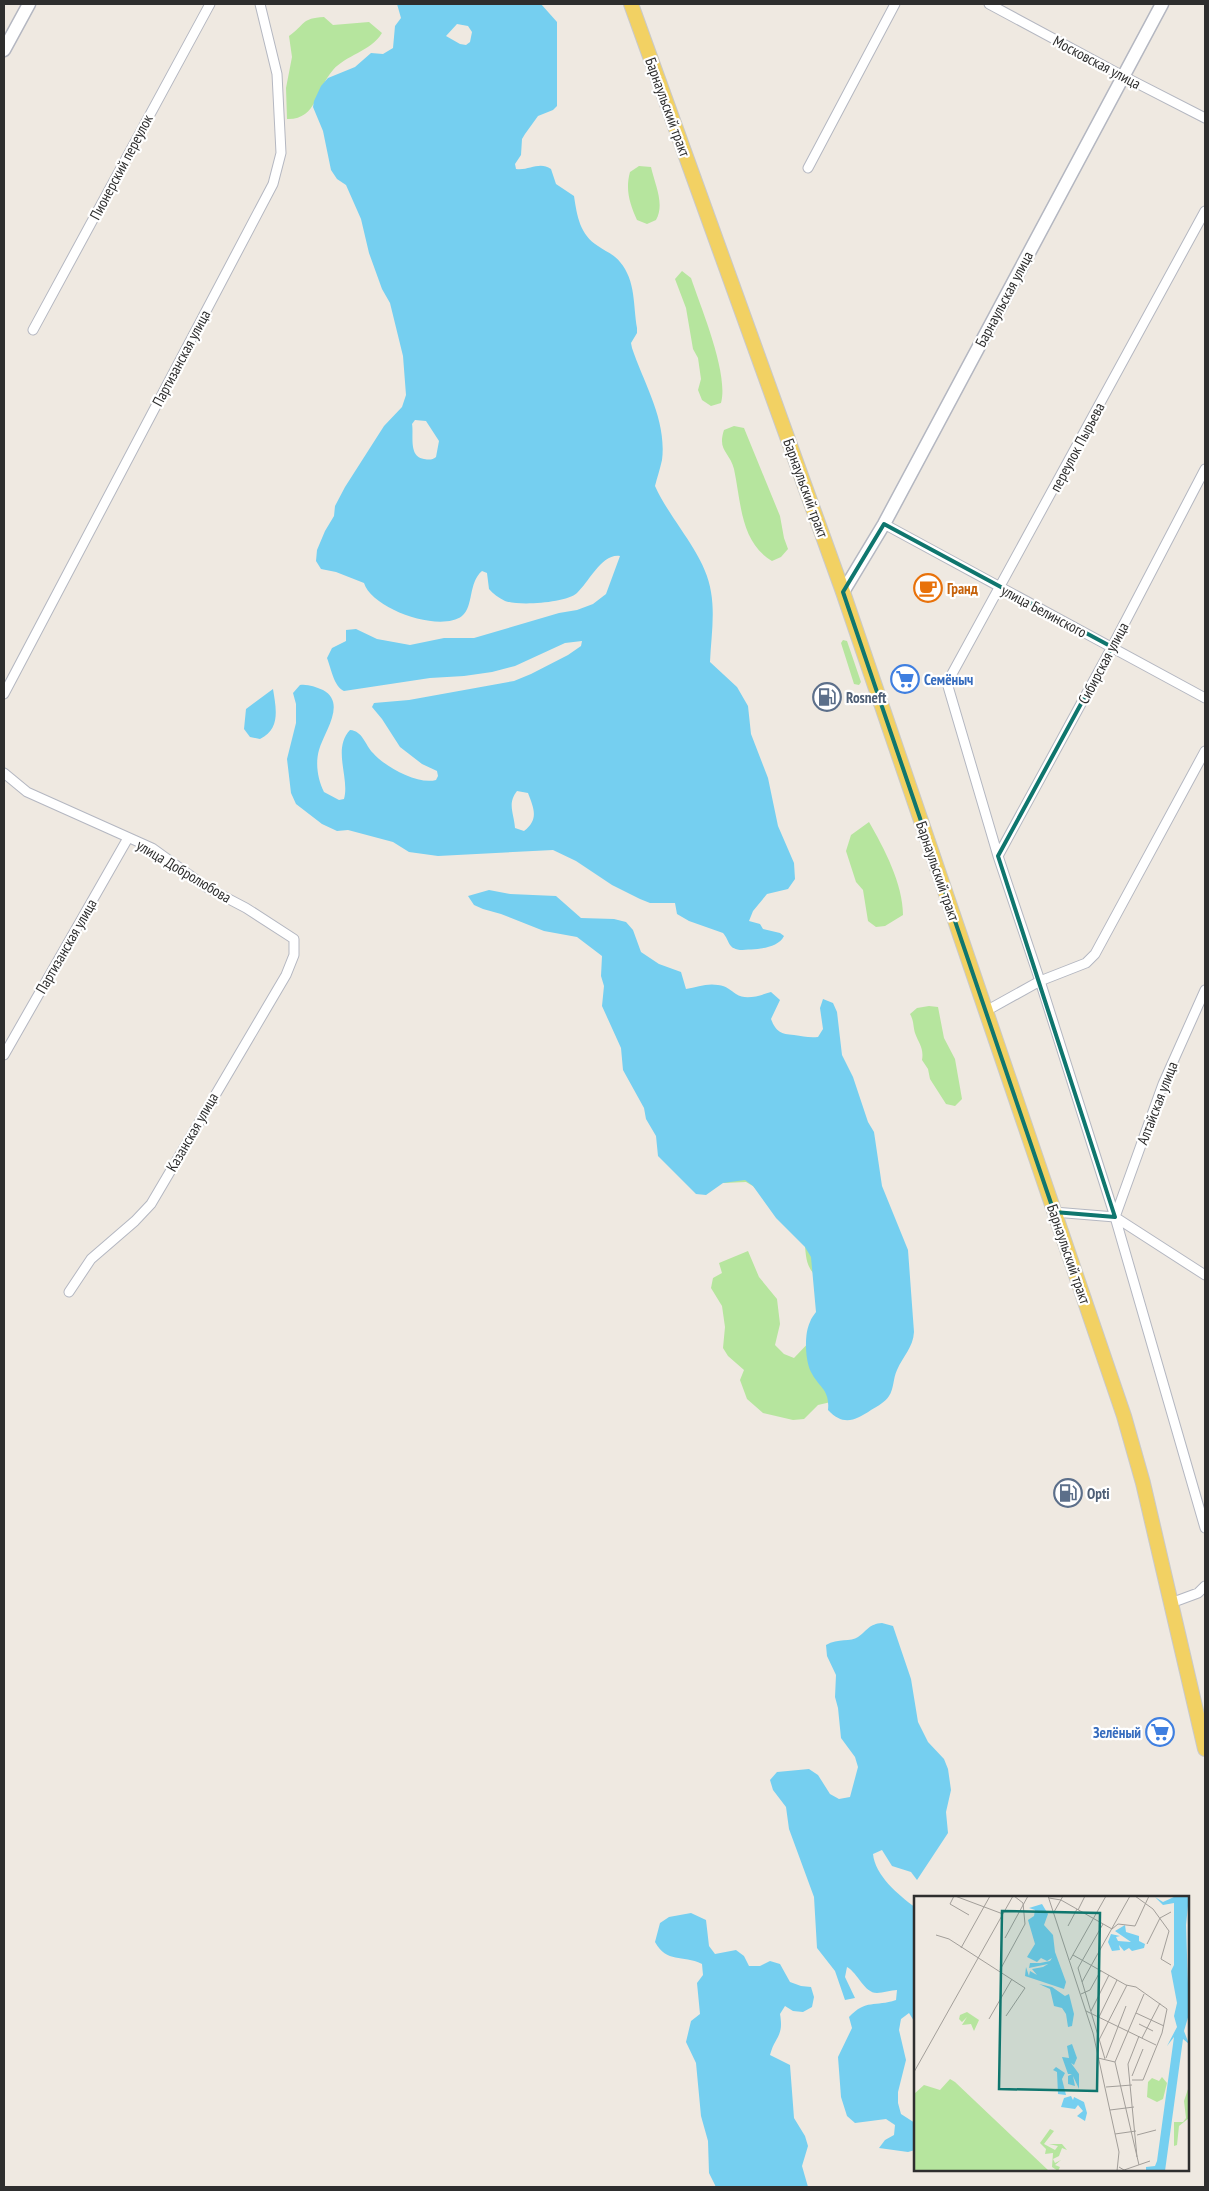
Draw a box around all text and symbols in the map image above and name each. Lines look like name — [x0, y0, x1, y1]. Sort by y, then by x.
street label: Московская улица — [1050, 31, 1144, 93]
street label: Барнаульский тракт — [641, 55, 695, 159]
street label: Пионерский переулок — [85, 111, 157, 223]
street label: Барнаульская улица — [971, 248, 1037, 350]
street label: Партизанская улица — [148, 307, 214, 409]
street label: переулок Пырьева — [1046, 399, 1108, 495]
street label: Барнаульский тракт — [779, 436, 833, 540]
cafe icon: Гранд — [913, 573, 943, 603]
place label: Гранд — [947, 579, 978, 598]
street label: улица Белинского — [998, 581, 1090, 641]
street label: Сибирская улица — [1074, 619, 1132, 707]
supermarket icon: Семёныч — [890, 664, 920, 694]
place label: Семёныч — [924, 670, 973, 689]
fuel station icon: Rosneft — [812, 682, 842, 712]
place label: Rosneft — [846, 688, 887, 707]
street label: Барнаульский тракт — [912, 819, 964, 924]
street label: улица Добролюбова — [133, 835, 235, 907]
street label: Партизанская улица — [31, 895, 101, 997]
street label: Алтайская улица — [1132, 1059, 1182, 1147]
street label: Казанская улица — [162, 1089, 222, 1175]
street label: Барнаульский тракт — [1043, 1202, 1095, 1307]
fuel station icon: Opti — [1053, 1478, 1083, 1508]
place label: Opti — [1087, 1484, 1110, 1503]
supermarket icon: Зелёный — [1145, 1717, 1175, 1747]
place label: Зелёный — [1093, 1723, 1141, 1742]
inset map — [914, 1896, 1189, 2171]

